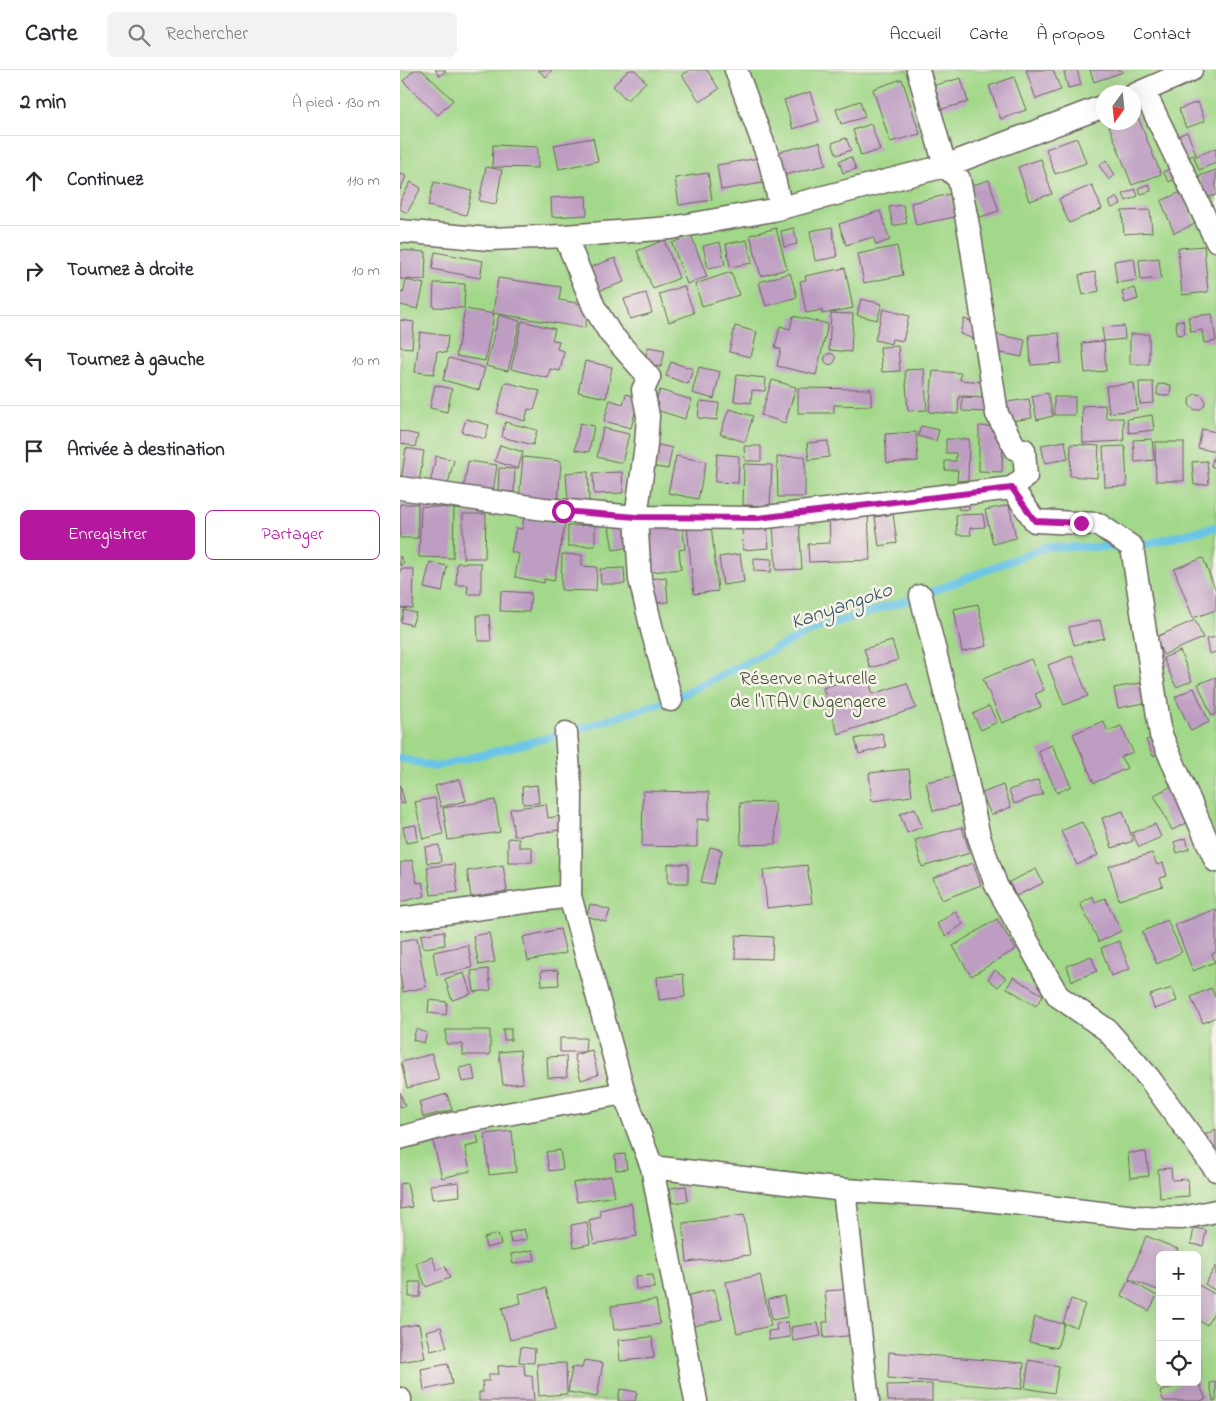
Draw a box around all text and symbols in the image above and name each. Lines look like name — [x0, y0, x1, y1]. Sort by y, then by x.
search box — [107, 12, 457, 57]
text: Carte — [25, 17, 77, 52]
icon: search — [125, 21, 153, 49]
text: Rechercher — [165, 21, 248, 48]
text: Accueil — [889, 22, 941, 48]
text: Carte — [969, 22, 1008, 48]
text: À propos — [1036, 22, 1105, 48]
text: Contact — [1133, 22, 1191, 48]
north arrow — [1096, 85, 1141, 130]
text: 2 min — [20, 88, 66, 118]
text: À pied · 130 m — [292, 91, 380, 115]
icon: ahead — [20, 167, 48, 195]
text: Continuez — [67, 167, 143, 194]
text: 110 m — [346, 169, 380, 193]
icon: right — [20, 257, 48, 285]
text: Tournez à droite — [67, 257, 193, 284]
text: 10 m — [352, 259, 380, 283]
icon: left — [20, 347, 48, 375]
text: Tournez à gauche — [67, 347, 204, 374]
text: 10 m — [352, 349, 380, 373]
icon: arrive — [20, 437, 48, 465]
text: Arrivée à destination — [67, 437, 225, 464]
route start — [552, 500, 575, 523]
button: Enregistrer — [20, 510, 195, 560]
button: Partager — [205, 510, 380, 560]
route end — [1070, 512, 1093, 535]
water label: Kanyangoko — [787, 575, 898, 639]
park label: Réserve naturelle de l'ITAV (Ngengere — [730, 665, 886, 718]
map controls — [1156, 1251, 1201, 1386]
button: + — [1156, 1251, 1201, 1296]
button: − — [1156, 1296, 1201, 1341]
button: locate — [1156, 1341, 1201, 1386]

